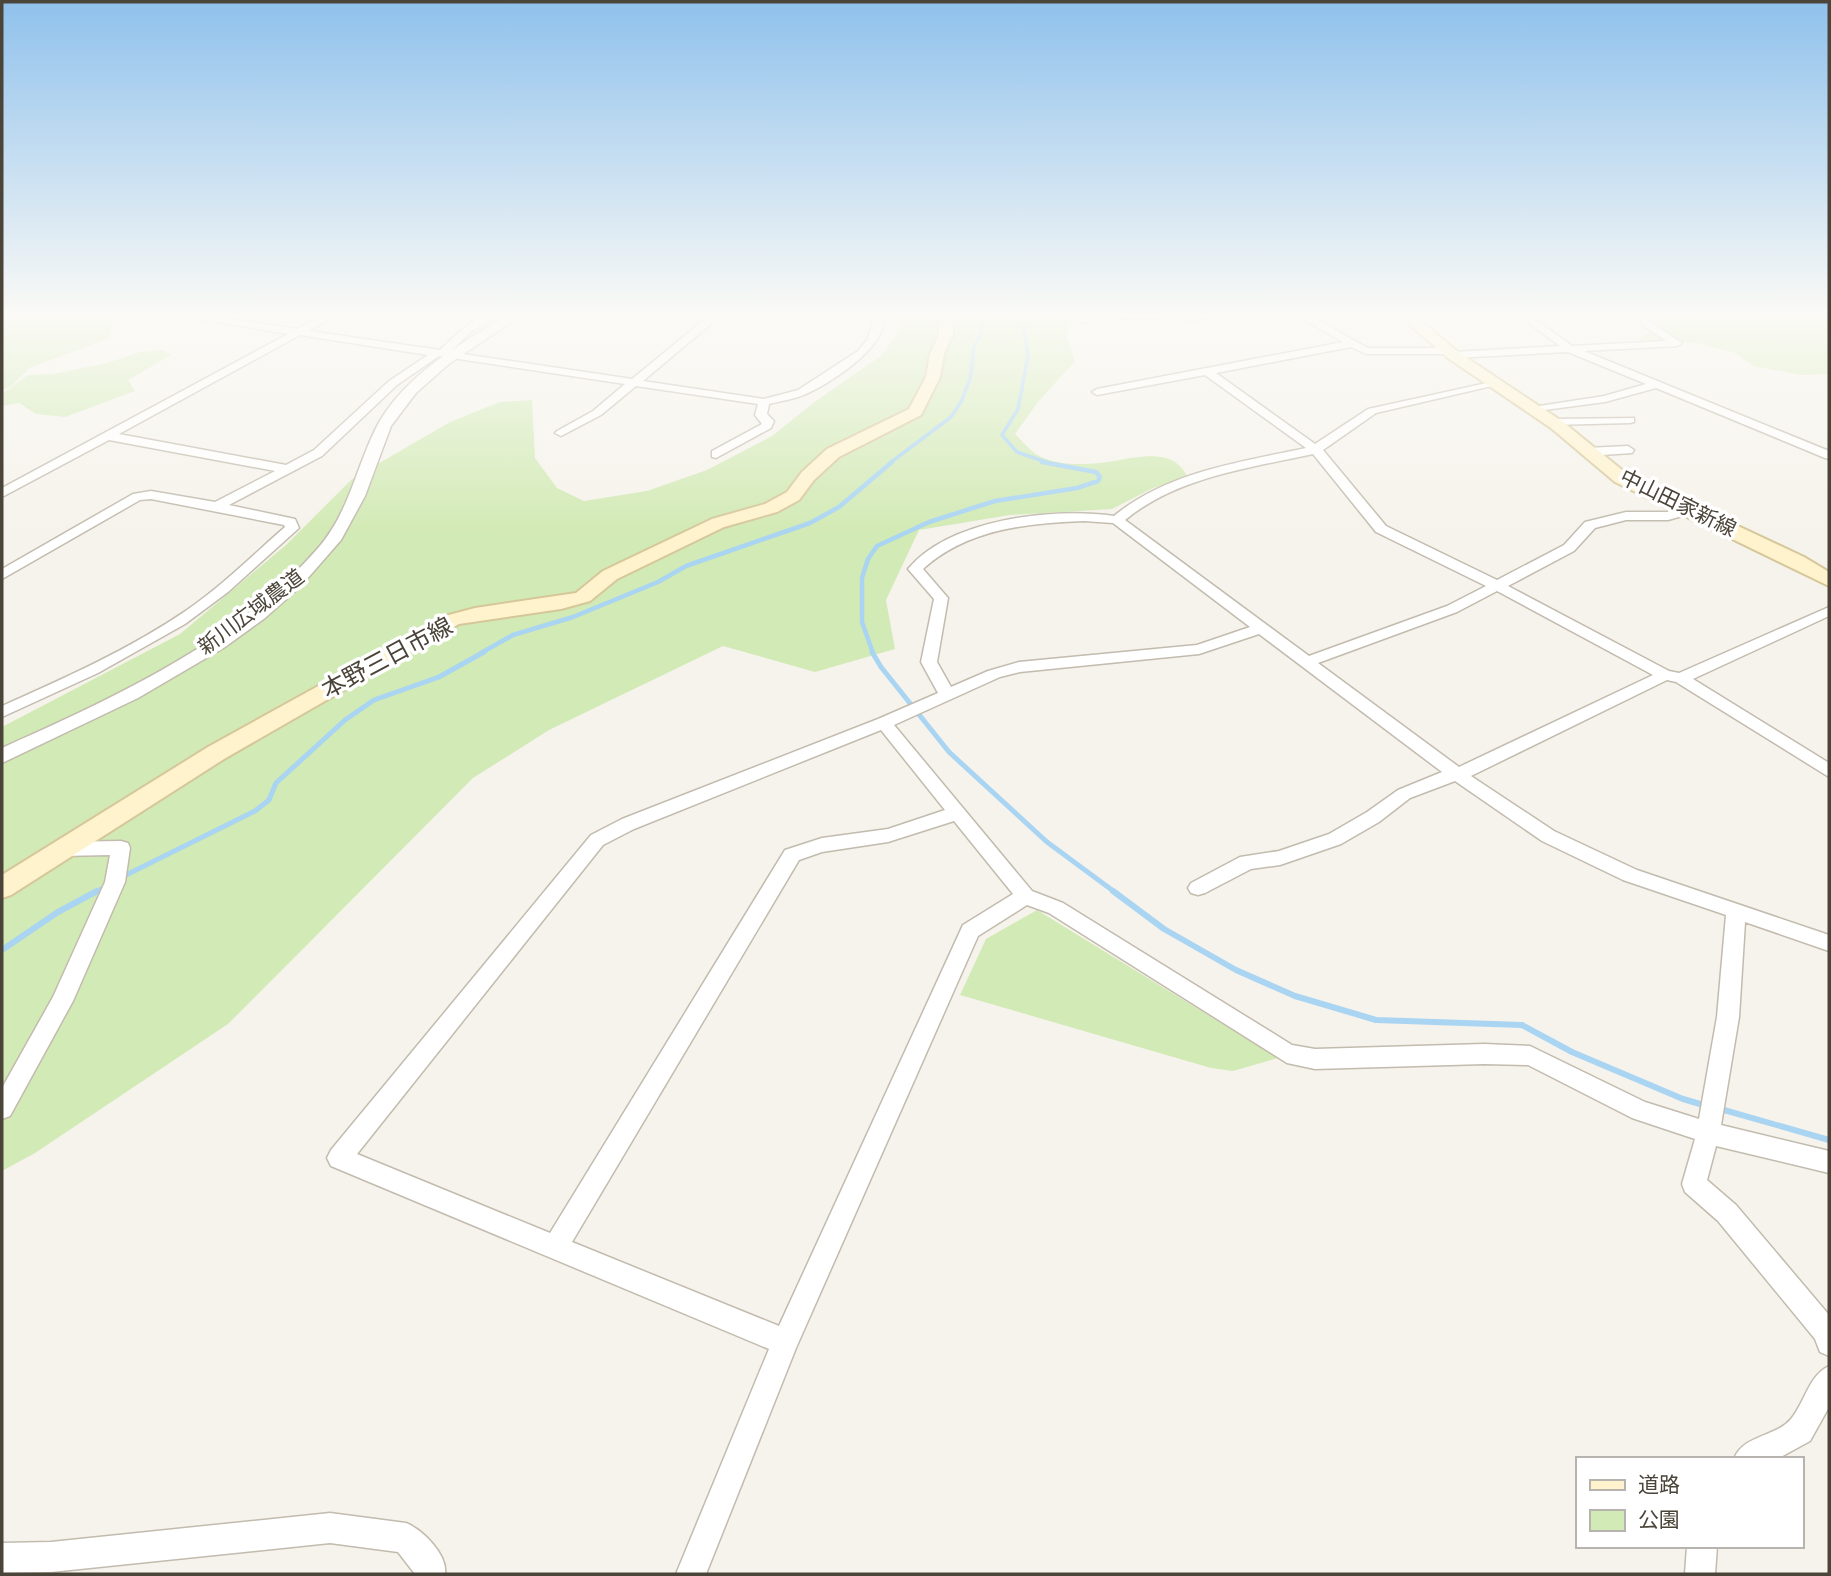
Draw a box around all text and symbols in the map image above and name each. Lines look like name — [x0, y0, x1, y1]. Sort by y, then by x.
street label: 中山田家新線 — [1616, 464, 1740, 541]
street label: 新川広域農道 — [193, 564, 309, 659]
street label: 本野三日市線 — [317, 612, 457, 704]
legend — [1576, 1457, 1803, 1548]
text: 道路 — [1638, 1472, 1680, 1497]
text: 公園 — [1638, 1507, 1680, 1532]

